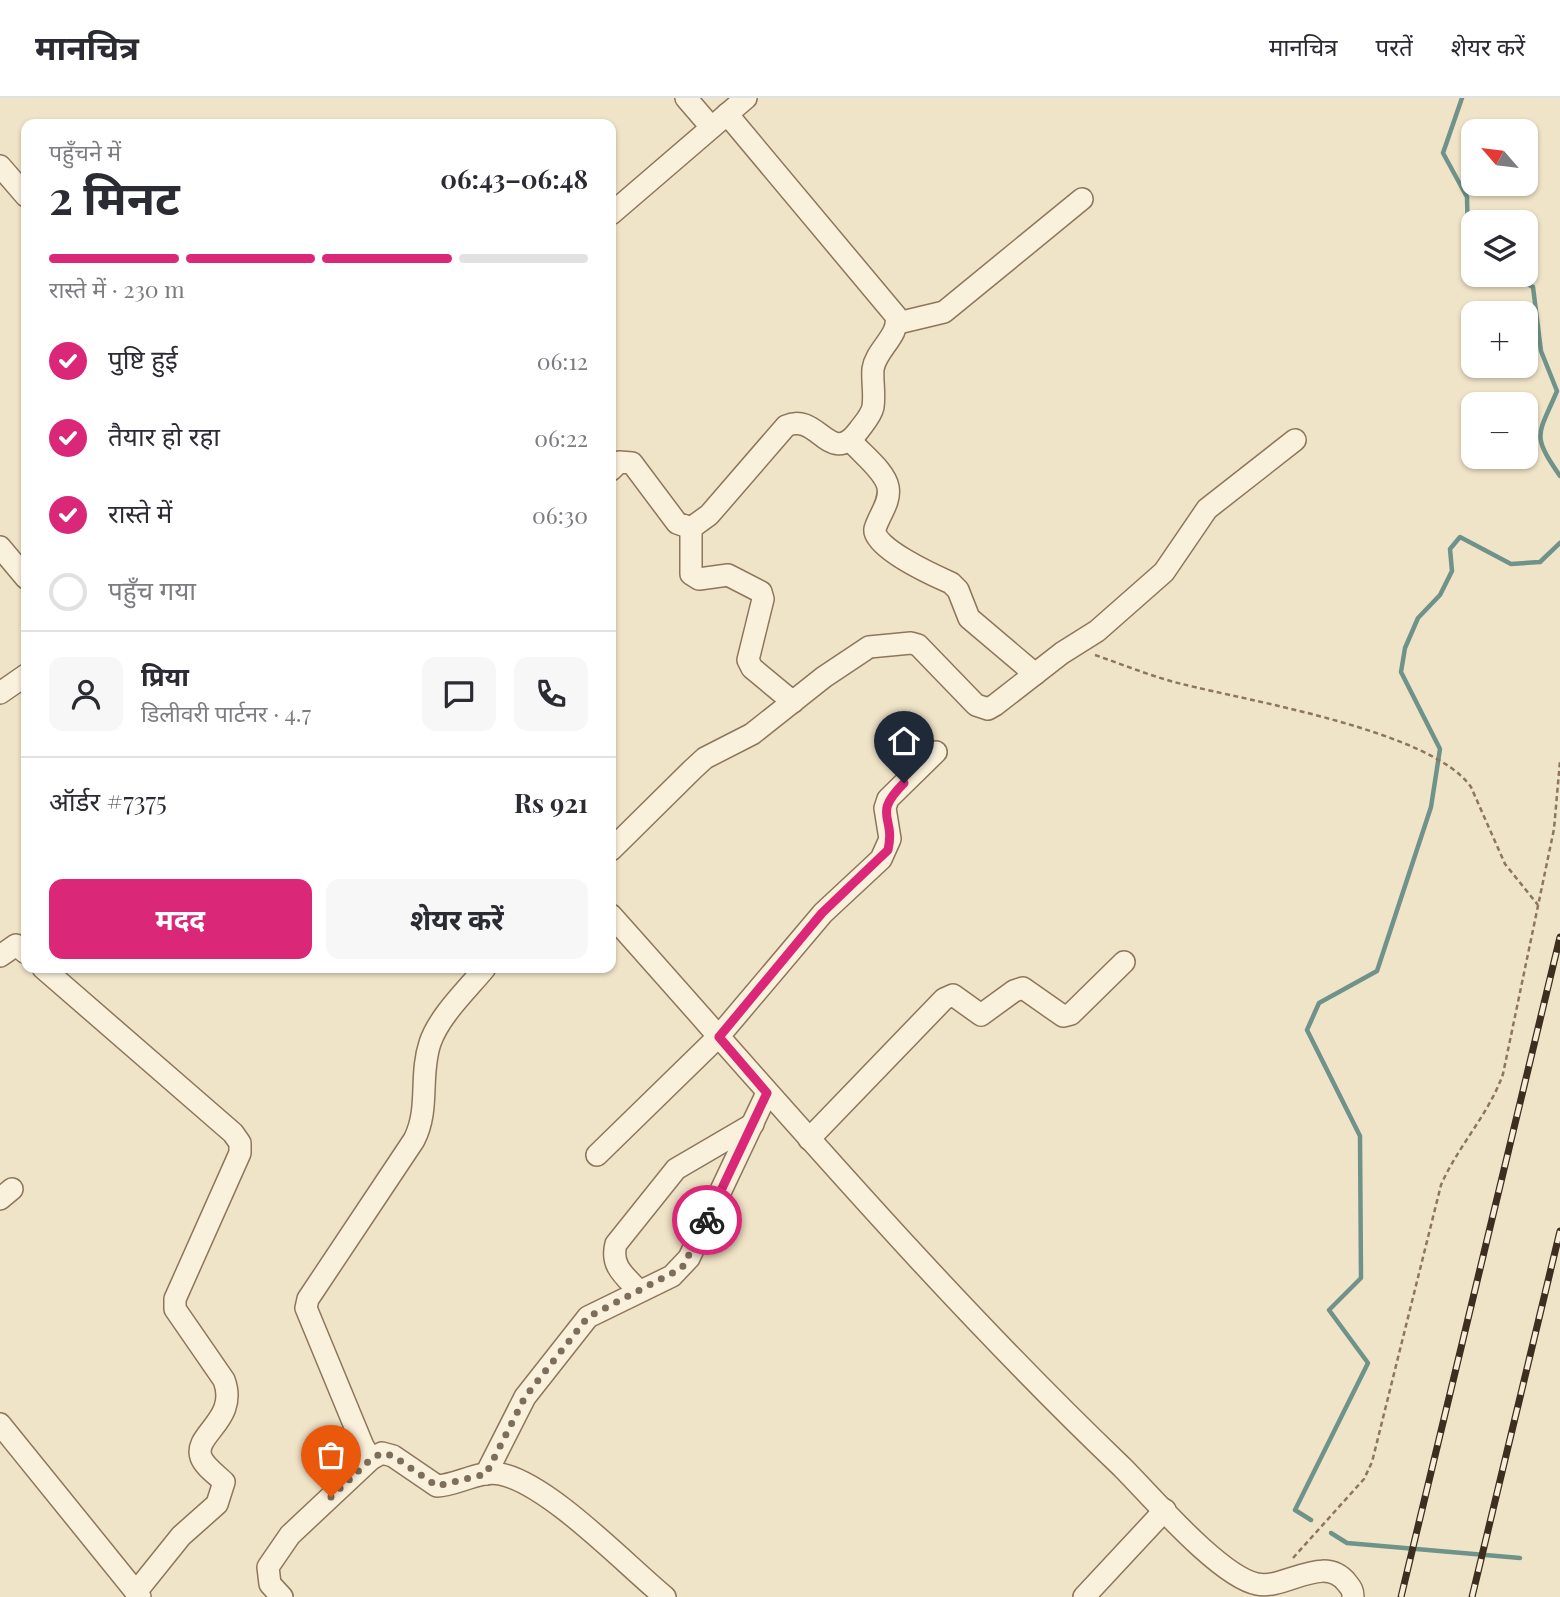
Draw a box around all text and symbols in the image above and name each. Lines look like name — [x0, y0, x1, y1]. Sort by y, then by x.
text: मानचित्र — [35, 24, 139, 68]
text: मानचित्र — [1269, 30, 1338, 62]
text: परतें — [1376, 30, 1413, 62]
text: शेयर करें — [1451, 30, 1525, 62]
north arrow — [1461, 119, 1538, 196]
map controls — [1461, 119, 1538, 469]
text: पहुँचने में — [49, 136, 121, 167]
text: 06:43–06:48 — [440, 161, 588, 196]
text: 2 मिनट — [49, 165, 180, 227]
button: layers — [1461, 210, 1538, 287]
text: रास्ते में · 230 m — [49, 273, 185, 304]
button: + — [1461, 301, 1538, 378]
text: पुष्टि हुई — [108, 341, 178, 376]
icon: check — [49, 342, 87, 380]
text: 06:12 — [537, 345, 588, 376]
button: − — [1461, 392, 1538, 469]
text: तैयार हो रहा — [108, 418, 220, 453]
icon: check — [49, 419, 87, 457]
text: 06:22 — [534, 422, 588, 453]
text: रास्ते में — [108, 495, 172, 530]
icon: check — [49, 496, 87, 534]
text: 06:30 — [532, 499, 588, 530]
text: पहुँच गया — [108, 572, 196, 607]
button: person — [49, 657, 123, 731]
button: chat — [422, 657, 496, 731]
button: phone — [514, 657, 588, 731]
text: प्रिया — [141, 658, 189, 693]
text: डिलीवरी पार्टनर · 4.7 — [141, 697, 311, 728]
pin — [874, 711, 934, 783]
icon: home — [885, 722, 923, 760]
text: ऑर्डर #7375 — [49, 783, 167, 818]
text: Rs 921 — [514, 785, 588, 820]
button: मदद — [49, 879, 312, 959]
button: शेयर करें — [326, 879, 588, 959]
courier — [672, 1185, 742, 1255]
icon: bike — [688, 1201, 726, 1239]
pin — [301, 1425, 361, 1497]
icon: bag — [312, 1436, 350, 1474]

